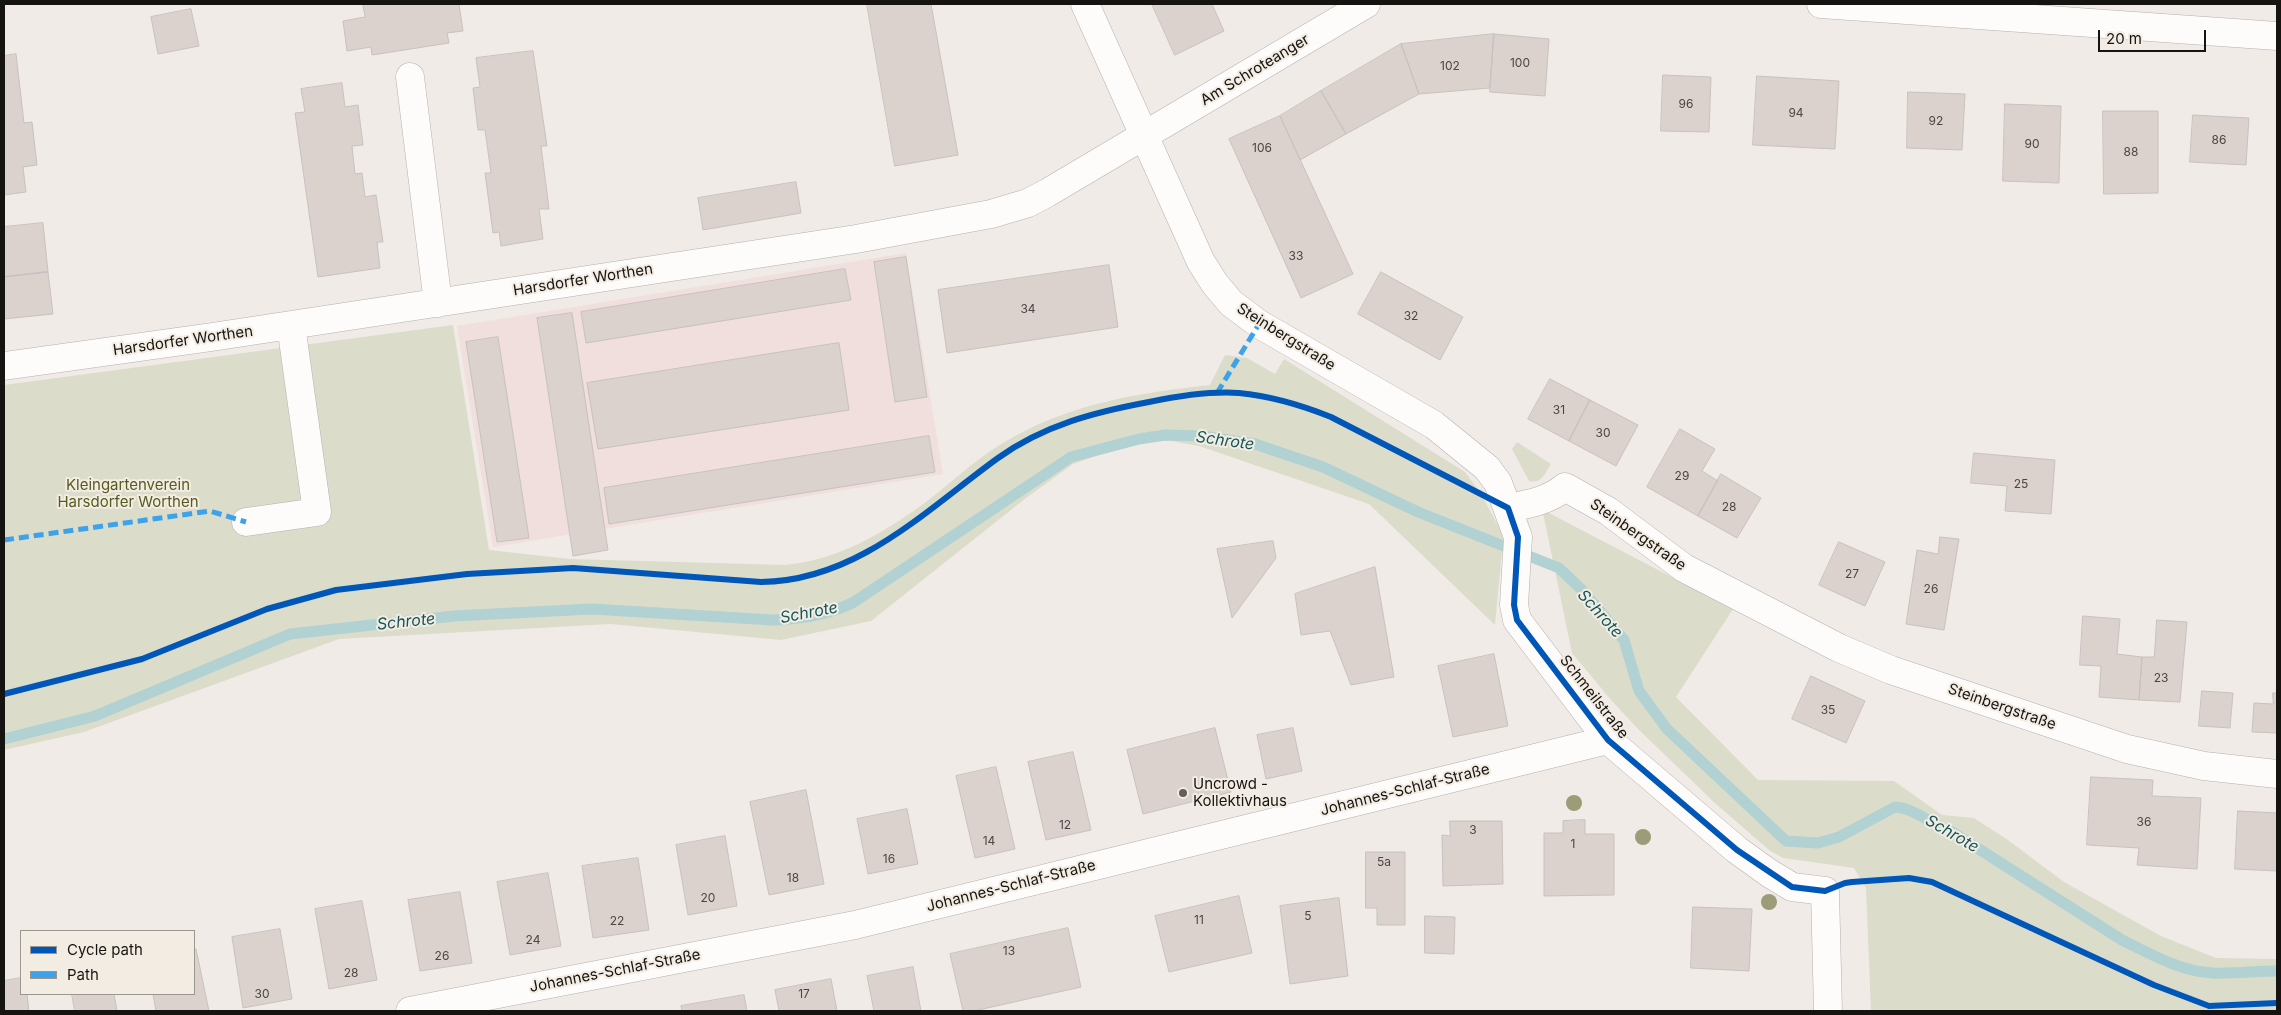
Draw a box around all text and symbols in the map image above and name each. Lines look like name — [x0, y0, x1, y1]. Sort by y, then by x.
scale bar — [2101, 20, 2208, 52]
text: 20 m — [2106, 29, 2142, 48]
street label: Am Schroteanger — [1197, 30, 1313, 110]
house number: 100 — [1510, 56, 1530, 70]
house number: 102 — [1440, 59, 1460, 73]
house number: 96 — [1679, 97, 1693, 111]
house number: 94 — [1788, 106, 1804, 120]
house number: 92 — [1929, 114, 1943, 128]
house number: 86 — [2212, 133, 2226, 147]
house number: 90 — [2024, 137, 2040, 151]
house number: 106 — [1252, 141, 1272, 155]
house number: 88 — [2124, 145, 2138, 159]
house number: 33 — [1289, 249, 1303, 263]
street label: Harsdorfer Worthen — [512, 260, 654, 300]
street label: Steinbergstraße — [1233, 299, 1339, 375]
house number: 34 — [1020, 302, 1036, 316]
house number: 32 — [1404, 309, 1418, 323]
street label: Harsdorfer Worthen — [112, 322, 254, 360]
house number: 31 — [1553, 403, 1565, 417]
house number: 30 — [1596, 426, 1610, 440]
water label: Schrote — [1195, 427, 1255, 455]
house number: 29 — [1675, 469, 1689, 483]
park label: Kleingartenverein Harsdorfer Worthen — [57, 476, 199, 511]
house number: 25 — [2014, 477, 2028, 491]
street label: Steinbergstraße — [1587, 495, 1689, 575]
house number: 28 — [1722, 500, 1736, 514]
house number: 27 — [1845, 567, 1859, 581]
house number: 26 — [1924, 582, 1938, 596]
water label: Schrote — [1573, 586, 1627, 642]
water label: Schrote — [778, 598, 840, 628]
water label: Schrote — [376, 609, 436, 635]
street label: Schmeilstraße — [1556, 652, 1632, 742]
house number: 23 — [2154, 671, 2168, 685]
street label: Steinbergstraße — [1946, 680, 2058, 734]
house number: 35 — [1821, 703, 1835, 717]
street label: Johannes-Schlaf-Straße — [1318, 760, 1492, 820]
place label: Uncrowd - Kollektivhaus — [1193, 775, 1287, 810]
marker: Uncrowd - Kollektivhaus — [1177, 787, 1189, 799]
water label: Schrote — [1922, 811, 1982, 857]
house number: 36 — [2137, 815, 2151, 829]
house number: 12 — [1059, 818, 1071, 832]
house number: 3 — [1469, 823, 1477, 837]
house number: 14 — [983, 834, 995, 848]
house number: 1 — [1571, 837, 1575, 851]
house number: 16 — [883, 852, 895, 866]
house number: 5a — [1377, 855, 1391, 869]
street label: Johannes-Schlaf-Straße — [924, 856, 1098, 916]
house number: 18 — [787, 871, 799, 885]
house number: 20 — [701, 891, 715, 905]
house number: 5 — [1304, 909, 1312, 923]
house number: 11 — [1194, 913, 1204, 927]
house number: 22 — [610, 914, 624, 928]
legend — [20, 930, 195, 995]
house number: 24 — [526, 933, 540, 947]
text: Cycle path — [67, 940, 143, 959]
house number: 13 — [1003, 944, 1015, 958]
street label: Johannes-Schlaf-Straße — [528, 946, 702, 996]
house number: 26 — [435, 949, 449, 963]
text: Path — [67, 965, 99, 984]
house number: 28 — [344, 966, 358, 980]
house number: 30 — [255, 987, 269, 1001]
house number: 17 — [798, 987, 810, 1001]

